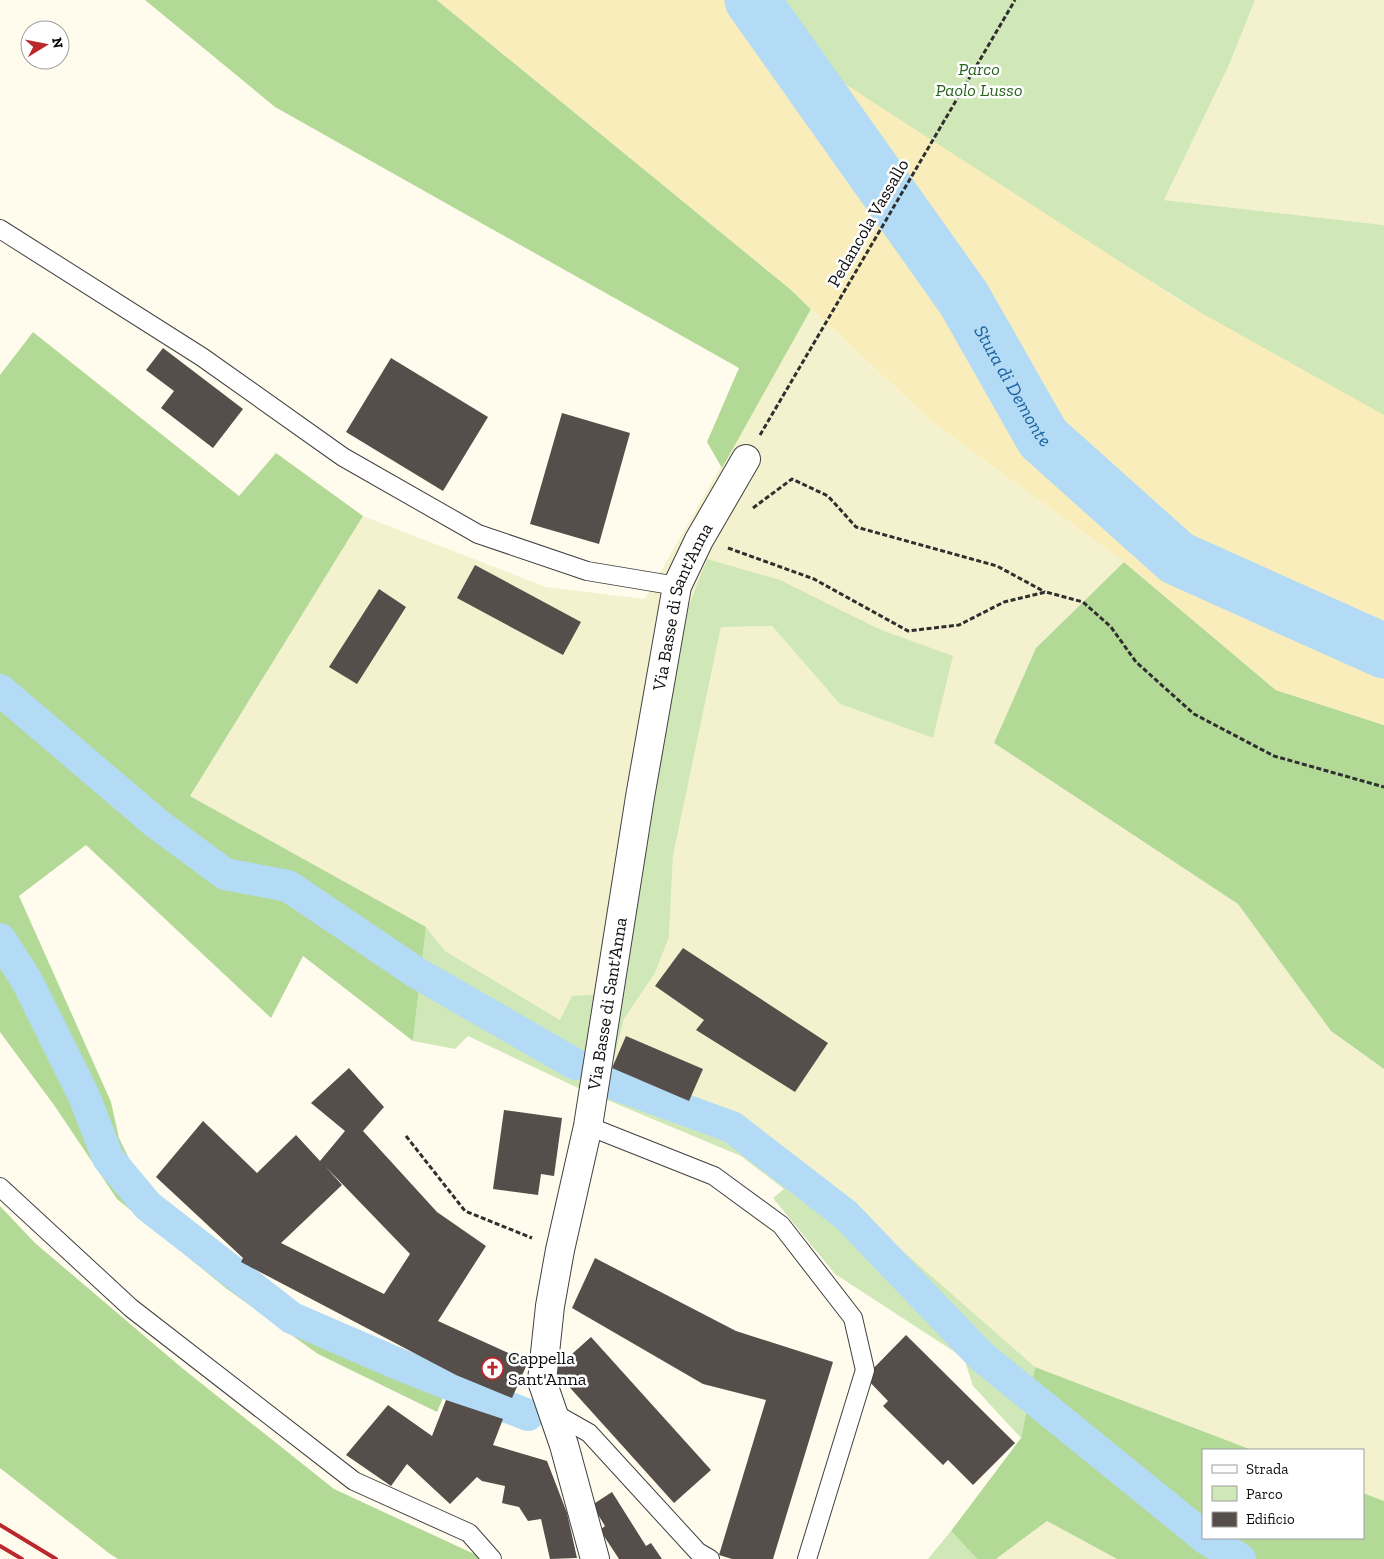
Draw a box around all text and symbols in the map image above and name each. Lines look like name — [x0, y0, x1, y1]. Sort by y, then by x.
north arrow — [20, 20, 70, 70]
text: N — [48, 36, 67, 50]
park label: Parco Paolo Lusso — [935, 58, 1023, 101]
street label: Pedancola Vassallo — [822, 155, 914, 291]
water label: Stura di Demonte — [970, 321, 1056, 451]
street label: Via Basse di Sant'Anna — [648, 519, 718, 693]
street label: Via Basse di Sant'Anna — [583, 915, 632, 1093]
place label: Cappella Sant'Anna — [508, 1347, 587, 1390]
church icon: Cappella Sant'Anna — [480, 1356, 504, 1380]
legend — [1202, 1449, 1364, 1539]
text: Strada — [1246, 1460, 1289, 1478]
text: Parco — [1246, 1485, 1283, 1503]
text: Edificio — [1246, 1510, 1295, 1528]

